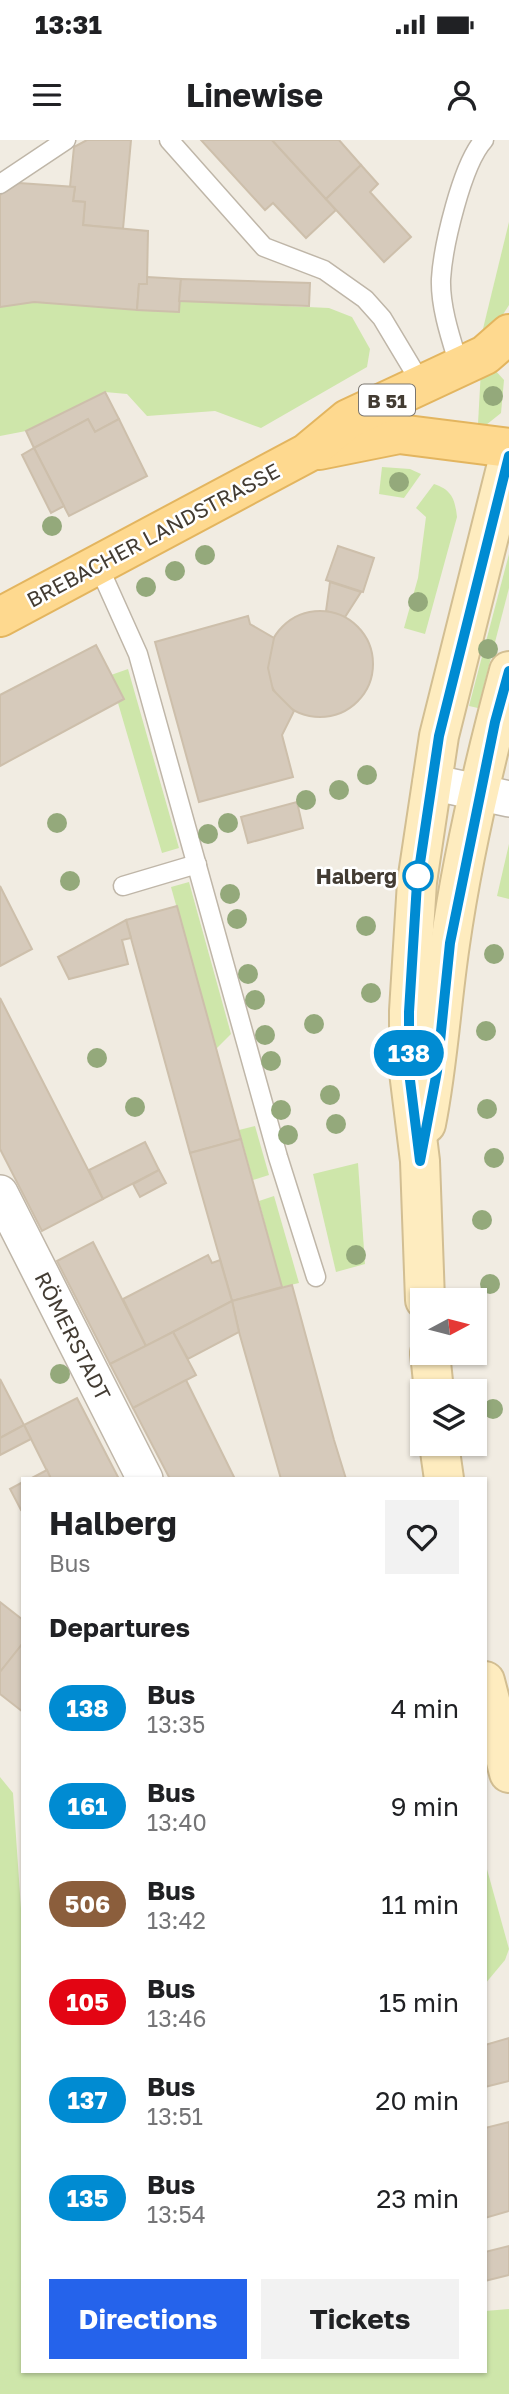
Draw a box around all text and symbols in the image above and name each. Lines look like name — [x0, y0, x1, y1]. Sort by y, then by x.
text: 13:31 — [35, 9, 102, 40]
icon: menu — [28, 76, 66, 114]
text: Linewise — [186, 76, 323, 114]
icon: person — [443, 76, 481, 114]
road number: B 51 — [359, 384, 415, 416]
street label: BREBACHER LANDSTRASSE — [22, 457, 284, 613]
marker: Halberg — [403, 861, 433, 891]
place label: Halberg — [316, 863, 397, 889]
line badge: 138 — [369, 1030, 449, 1076]
text: 138 — [388, 1038, 430, 1067]
street label: RÖMERSTADT — [29, 1267, 117, 1405]
north arrow — [410, 1288, 486, 1365]
map controls — [410, 1288, 487, 1456]
button: layers — [410, 1379, 487, 1456]
button: heart — [385, 1500, 459, 1574]
text: Halberg — [49, 1503, 177, 1542]
text: Bus — [49, 1549, 91, 1577]
text: Departures — [49, 1612, 190, 1643]
text: Bus — [147, 1679, 195, 1710]
text: 138 — [66, 1693, 109, 1722]
text: 4 min — [391, 1693, 459, 1724]
text: 13:35 — [147, 1710, 205, 1738]
text: Bus — [147, 1777, 195, 1808]
text: 161 — [68, 1791, 107, 1820]
text: 9 min — [391, 1791, 459, 1822]
text: 13:40 — [147, 1808, 207, 1836]
text: Bus — [147, 1875, 195, 1906]
text: 506 — [65, 1889, 110, 1918]
text: 11 min — [381, 1889, 459, 1920]
text: 13:42 — [147, 1906, 206, 1934]
text: Bus — [147, 1973, 195, 2004]
text: 105 — [66, 1987, 109, 2016]
text: 15 min — [379, 1987, 459, 2018]
text: 13:46 — [147, 2004, 206, 2032]
text: Bus — [147, 2071, 195, 2102]
text: 137 — [67, 2085, 108, 2114]
text: 20 min — [375, 2085, 459, 2116]
text: 13:51 — [147, 2102, 203, 2130]
text: Bus — [147, 2169, 195, 2200]
text: 135 — [67, 2183, 108, 2212]
text: 23 min — [376, 2183, 459, 2214]
text: 13:54 — [147, 2200, 206, 2228]
button: Directions — [49, 2279, 247, 2359]
button: Tickets — [261, 2279, 459, 2359]

